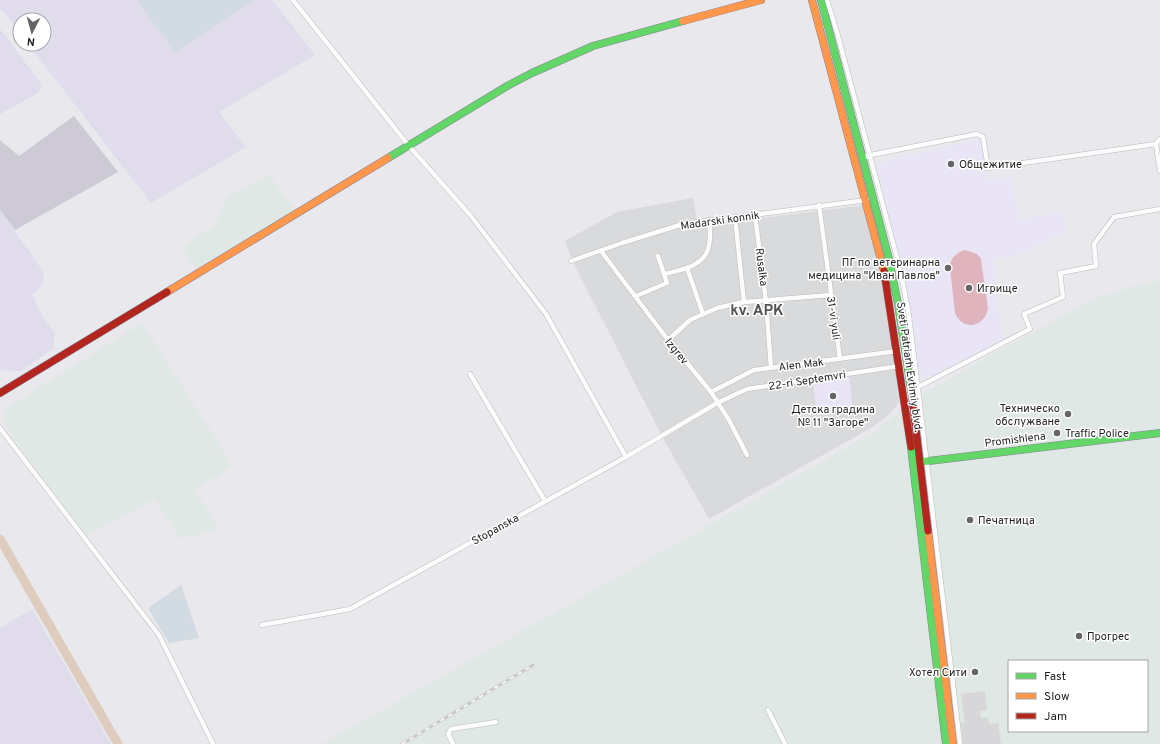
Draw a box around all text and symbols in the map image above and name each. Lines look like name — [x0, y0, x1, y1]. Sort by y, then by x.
north arrow — [12, 12, 52, 52]
text: N — [26, 34, 36, 48]
place label: Общежитие — [959, 158, 1022, 172]
marker: Общежитие — [946, 159, 956, 169]
street label: Madarski konnik — [680, 208, 761, 233]
street label: Rusalka — [752, 247, 770, 287]
place label: ПГ по ветеринарна медицина "Иван Павлов" — [808, 256, 940, 283]
marker: ПГ по ветеринарна медицина "Иван Павлов" — [943, 263, 953, 273]
place label: Игрище — [977, 282, 1018, 296]
marker: Игрище — [964, 283, 974, 293]
street label: 31-vi yuli — [823, 295, 843, 341]
street label: Sveti Patriarh Evtimiy blvd. — [893, 301, 925, 433]
district label: kv. APK — [730, 302, 784, 321]
street label: Izgrev — [661, 336, 691, 368]
street label: Alen Mak — [778, 355, 825, 375]
street label: 22-ri Septemvri — [768, 368, 847, 394]
marker: Детска градина № 11 "Загоре" — [828, 391, 838, 401]
place label: Техническо обслужване — [995, 402, 1060, 429]
place label: Детска градина № 11 "Загоре" — [791, 403, 875, 430]
marker: Техническо обслужване — [1063, 409, 1073, 419]
place label: Traffic Police — [1065, 427, 1129, 441]
marker: Traffic Police — [1052, 428, 1062, 438]
street label: Promishlena — [984, 429, 1047, 451]
street label: Stopanska — [470, 511, 522, 549]
place label: Печатница — [978, 514, 1035, 528]
marker: Печатница — [965, 515, 975, 525]
place label: Прогрес — [1087, 630, 1130, 644]
marker: Прогрес — [1074, 631, 1084, 641]
legend — [1008, 660, 1148, 732]
place label: Хотел Сити — [909, 666, 967, 680]
marker: Хотел Сити — [970, 667, 980, 677]
text: Fast — [1044, 669, 1066, 685]
text: Slow — [1044, 689, 1070, 705]
text: Jam — [1044, 709, 1067, 725]

